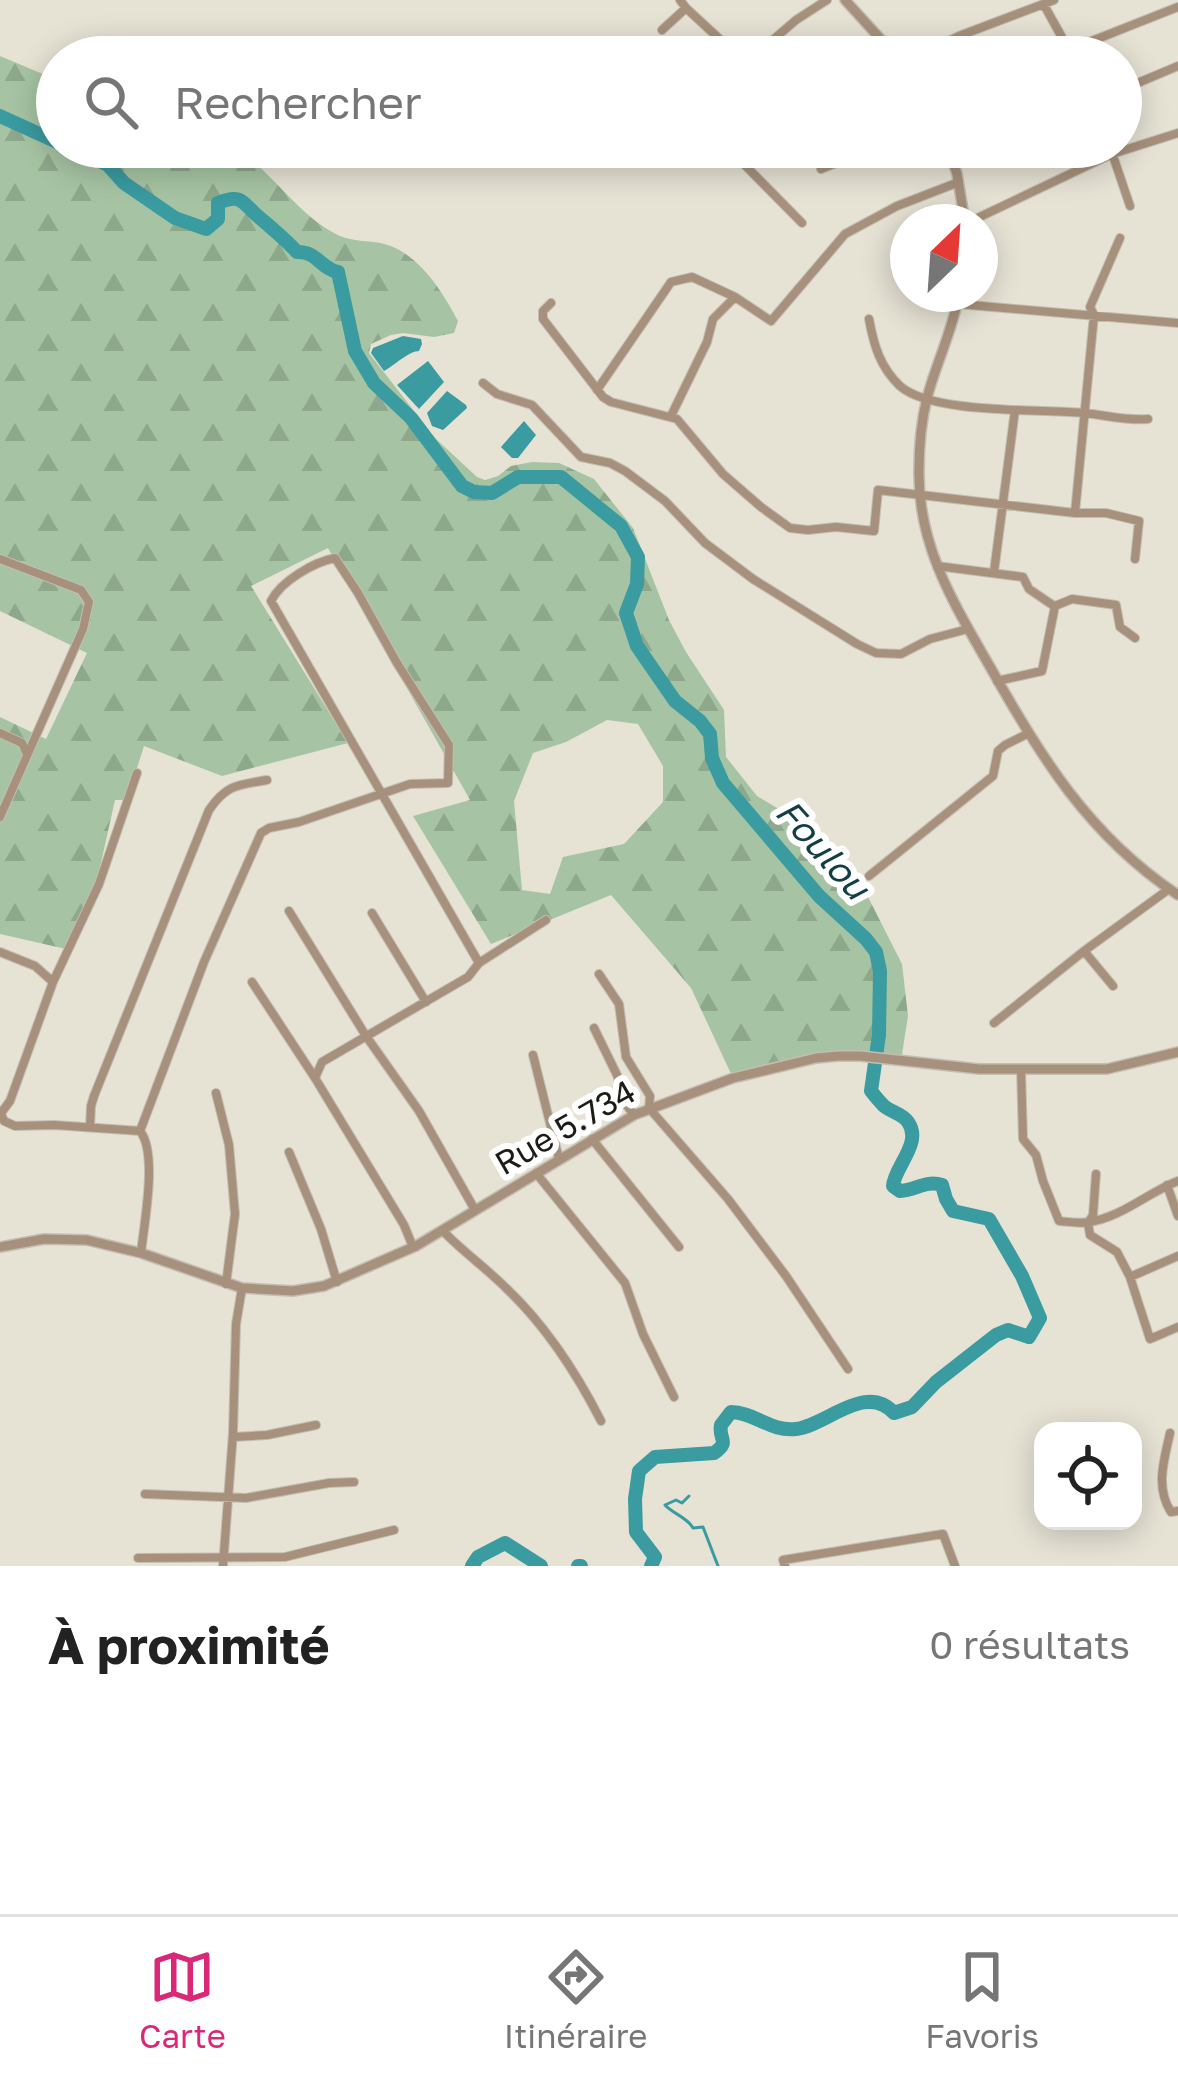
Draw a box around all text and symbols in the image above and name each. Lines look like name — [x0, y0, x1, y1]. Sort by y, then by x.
search box — [36, 36, 1142, 168]
icon: search — [78, 69, 144, 135]
text: Rechercher — [174, 75, 422, 129]
north arrow — [890, 204, 998, 312]
water label: Foulou — [768, 790, 881, 909]
street label: Rue 5.734 — [488, 1071, 642, 1182]
map controls — [1034, 1422, 1142, 1530]
button: locate — [1034, 1422, 1142, 1530]
text: À proximité — [48, 1614, 330, 1675]
text: 0 résultats — [929, 1621, 1130, 1668]
tab: Carte — [139, 1944, 226, 2055]
tab: Itinéraire — [504, 1944, 647, 2055]
tab: Favoris — [925, 1944, 1039, 2055]

